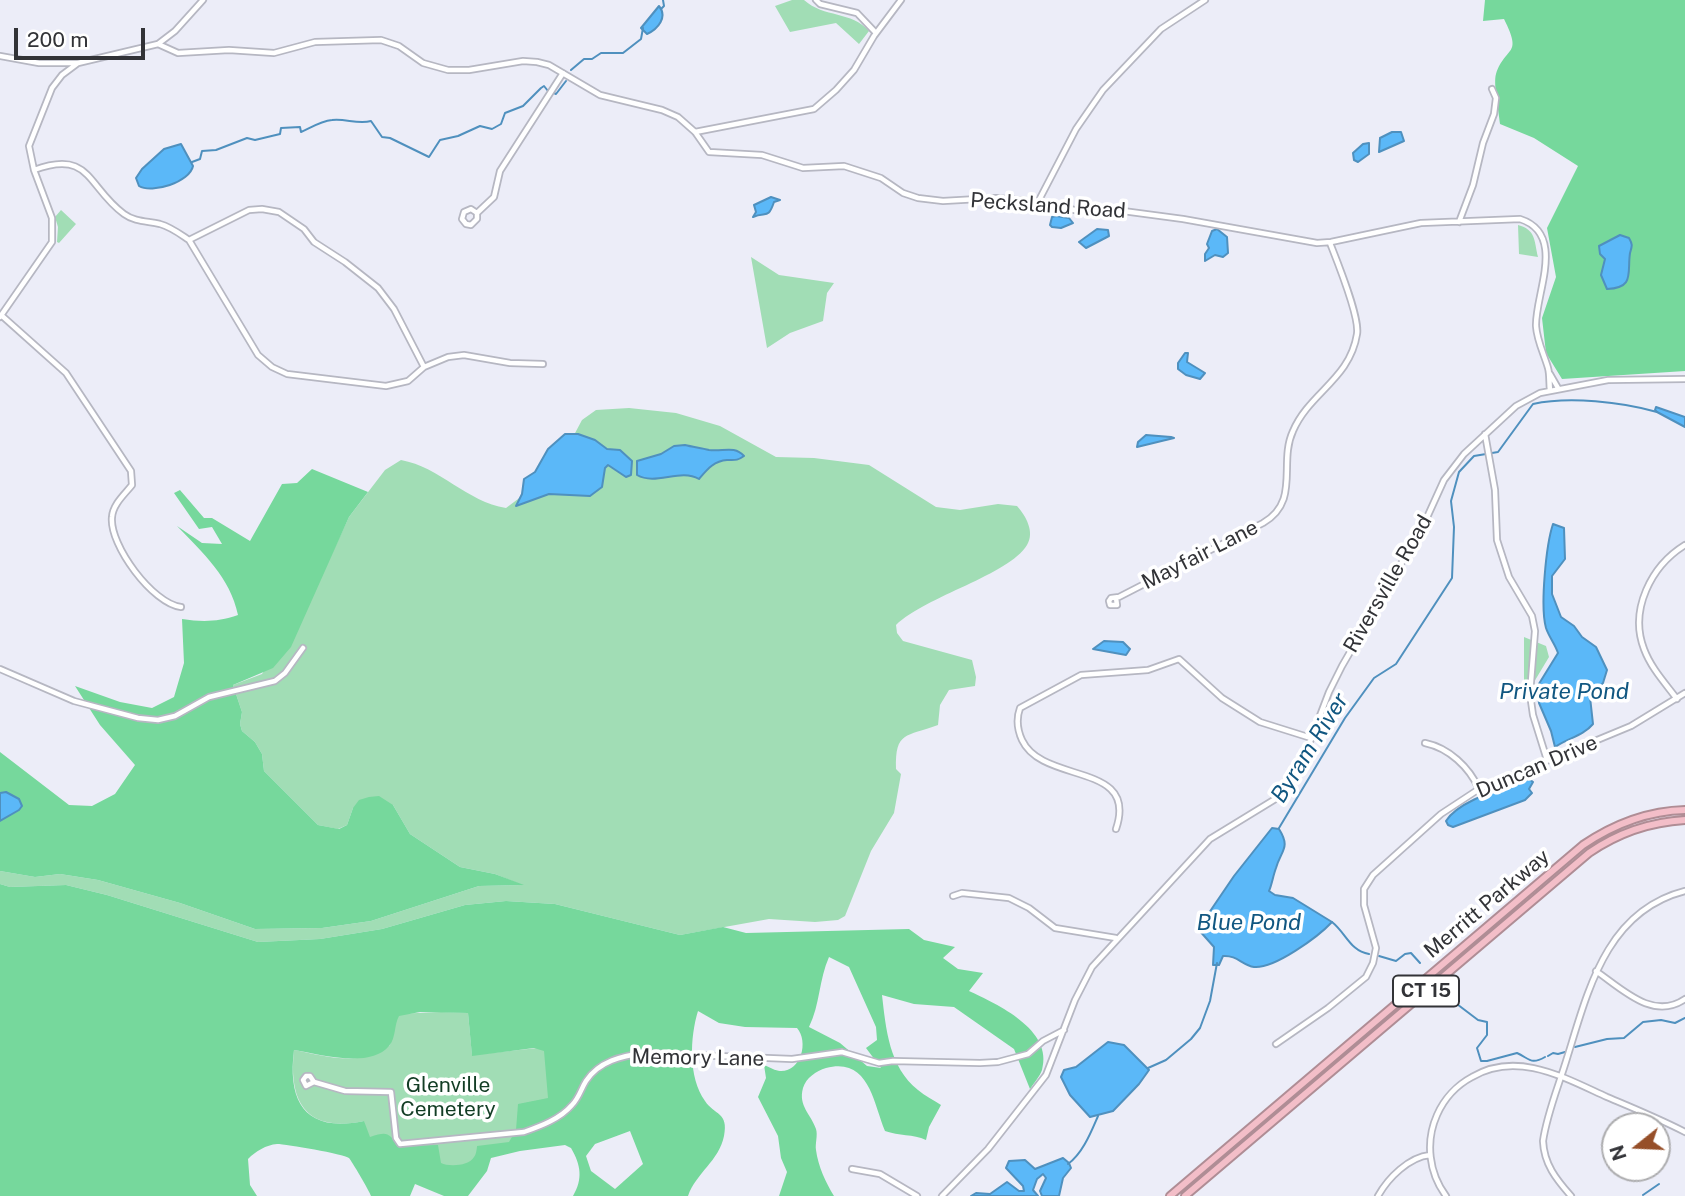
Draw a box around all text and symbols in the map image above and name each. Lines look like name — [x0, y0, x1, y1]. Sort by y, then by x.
scale bar — [18, 14, 149, 58]
text: 200 m — [27, 27, 88, 52]
street label: Pecksland Road — [969, 188, 1127, 224]
street label: Riversville Road — [1338, 511, 1438, 657]
street label: Mayfair Lane — [1138, 515, 1262, 595]
water label: Private Pond — [1499, 678, 1629, 706]
water label: Byram River — [1265, 688, 1355, 808]
street label: Duncan Drive — [1473, 730, 1601, 804]
street label: Merritt Parkway — [1419, 844, 1555, 964]
water label: Blue Pond — [1197, 909, 1301, 937]
road number: CT 15 — [1393, 976, 1459, 1007]
street label: Memory Lane — [631, 1044, 765, 1072]
park label: Glenville Cemetery — [400, 1073, 496, 1123]
north arrow — [1601, 1112, 1671, 1182]
text: N — [1605, 1142, 1631, 1163]

